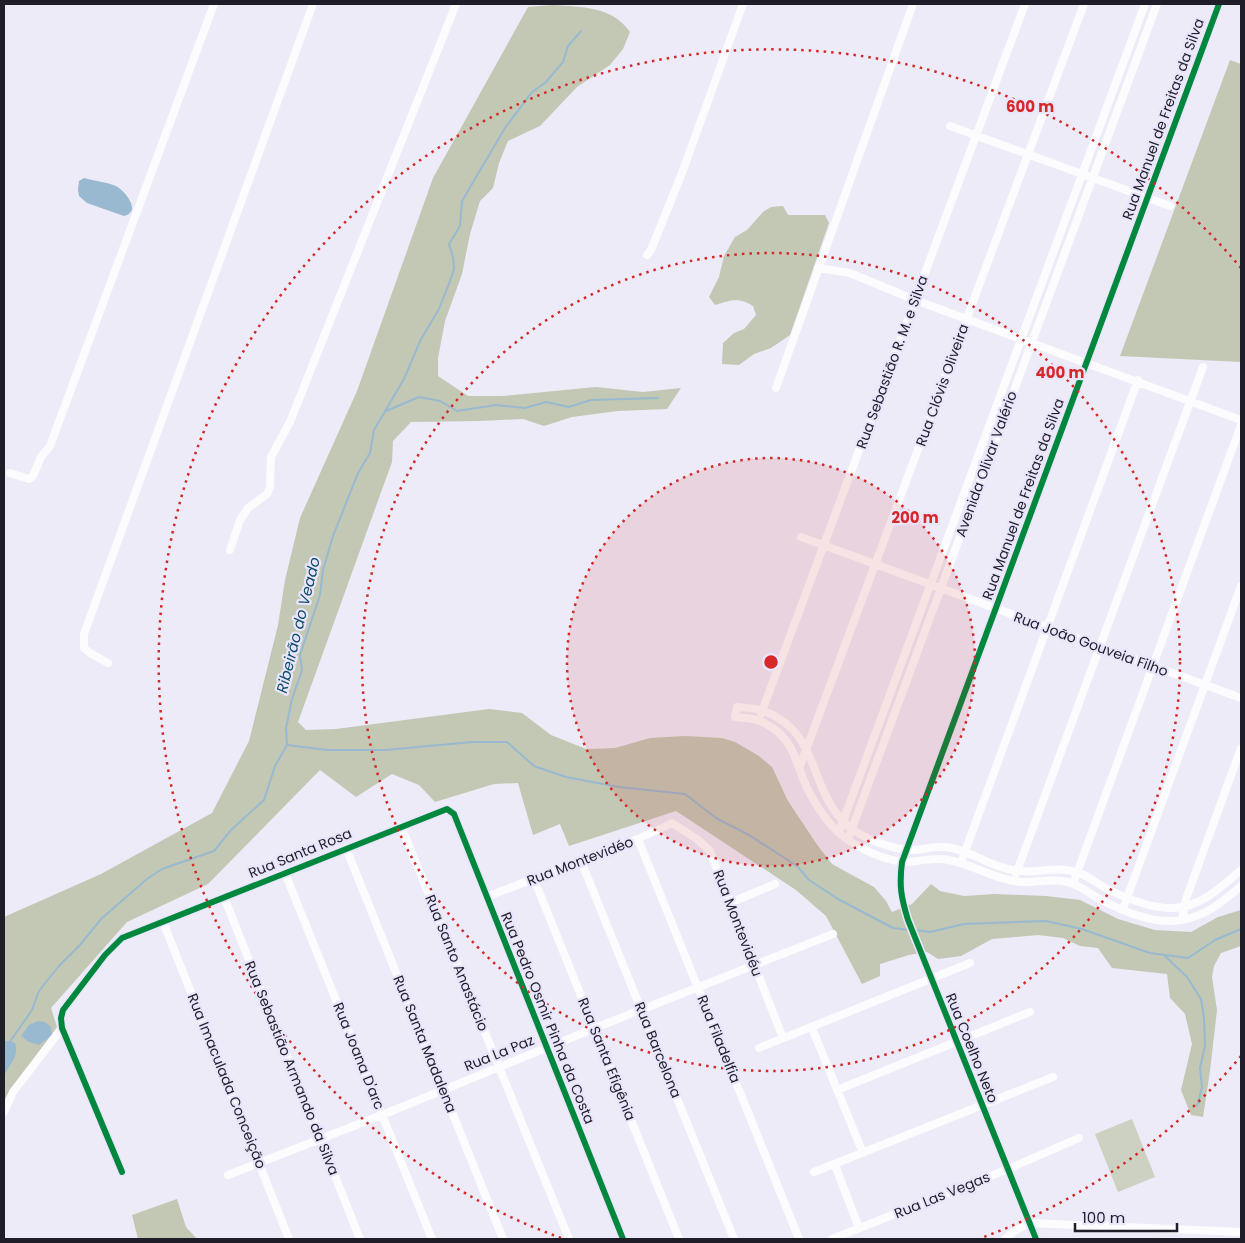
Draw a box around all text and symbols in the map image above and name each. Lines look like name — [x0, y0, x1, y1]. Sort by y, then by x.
street label: Rua Manuel de Freitas da Silva — [1117, 16, 1209, 222]
text: 600 m — [1006, 96, 1054, 117]
street label: Rua Sebastião R. M. e Silva — [851, 272, 933, 452]
street label: Rua Clóvis Oliveira — [911, 321, 973, 449]
text: 400 m — [1036, 362, 1085, 383]
street label: Avenida Olivar Valério — [950, 388, 1022, 540]
street label: Rua Manuel de Freitas da Silva — [977, 396, 1069, 602]
text: 200 m — [891, 507, 939, 528]
water label: Ribeirão do Veado — [271, 555, 325, 695]
street label: Rua João Gouveia Filho — [1011, 607, 1171, 681]
centre of rings — [762, 653, 780, 671]
street label: Rua Santa Rosa — [245, 823, 355, 883]
street label: Rua Montevidéo — [524, 831, 636, 891]
street label: Rua Montevidéu — [708, 867, 768, 979]
street label: Rua Santo Anastácio — [420, 892, 494, 1034]
street label: Rua Pedro Osmir Pinha da Costa — [496, 909, 600, 1127]
street label: Rua Sebastião Armando da Silva — [240, 958, 344, 1178]
street label: Rua Santa Madalena — [388, 972, 462, 1116]
street label: Rua Imaculada Conceição — [183, 990, 271, 1172]
street label: Rua Coelho Neto — [941, 990, 1003, 1106]
street label: Rua Filadelfia — [692, 992, 746, 1086]
street label: Rua Santa Efigênia — [573, 995, 641, 1123]
street label: Rua Joana D'arc — [328, 999, 390, 1113]
street label: Rua Barcelona — [630, 999, 686, 1101]
street label: Rua La Paz — [461, 1030, 537, 1076]
street label: Rua Las Vegas — [891, 1167, 993, 1223]
scale bar — [1075, 1200, 1178, 1232]
text: 100 m — [1082, 1207, 1125, 1228]

